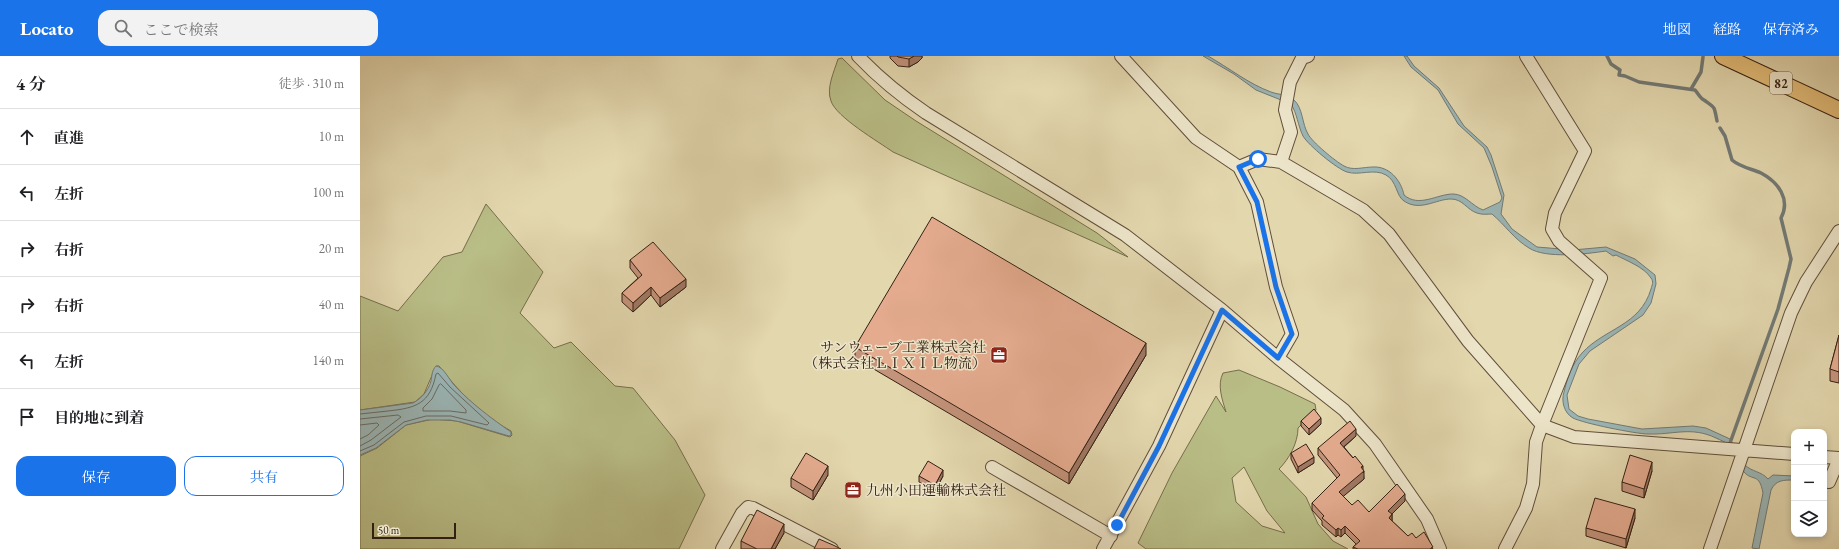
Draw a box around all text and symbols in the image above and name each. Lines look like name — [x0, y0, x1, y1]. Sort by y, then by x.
search box — [98, 10, 378, 46]
text: Locato — [20, 16, 74, 41]
icon: search — [112, 17, 134, 39]
text: ここで検索 — [144, 20, 219, 39]
text: 地図 — [1663, 20, 1691, 38]
text: 経路 — [1713, 20, 1741, 38]
text: 保存済み — [1763, 20, 1819, 38]
road number: 82 — [1770, 72, 1792, 94]
text: 4 分 — [16, 73, 46, 95]
text: 徒歩 · 310 m — [279, 75, 344, 92]
icon: ahead — [16, 126, 38, 148]
text: 直進 — [54, 128, 84, 147]
text: 10 m — [319, 128, 344, 145]
route start — [1249, 150, 1267, 168]
icon: left — [16, 182, 38, 204]
text: 左折 — [54, 184, 84, 203]
text: 100 m — [313, 184, 344, 201]
icon: right — [16, 238, 38, 260]
text: 右折 — [54, 240, 84, 259]
text: 20 m — [319, 240, 344, 257]
icon: right — [16, 294, 38, 316]
text: 右折 — [54, 296, 84, 315]
text: 40 m — [319, 296, 344, 313]
place label: サンウェーブ工業株式会社 （株式会社ＬＩＸＩＬ物流） — [804, 338, 986, 372]
office icon: サンウェーブ工業株式会社 （株式会社ＬＩＸＩＬ物流） — [989, 345, 1009, 365]
icon: left — [16, 350, 38, 372]
text: 左折 — [54, 352, 84, 371]
text: 140 m — [313, 352, 344, 369]
icon: arrive — [16, 406, 38, 428]
text: 目的地に到着 — [54, 408, 144, 427]
map controls — [1791, 429, 1827, 537]
button: + — [1791, 429, 1827, 465]
button: 保存 — [16, 456, 176, 496]
button: 共有 — [184, 456, 344, 496]
button: − — [1791, 465, 1827, 501]
office icon: 九州小田運輸株式会社 — [843, 480, 863, 500]
place label: 九州小田運輸株式会社 — [866, 481, 1006, 499]
button: layers — [1791, 501, 1827, 537]
route end — [1108, 516, 1126, 534]
scale bar — [372, 521, 456, 540]
text: 50 m — [378, 523, 399, 537]

